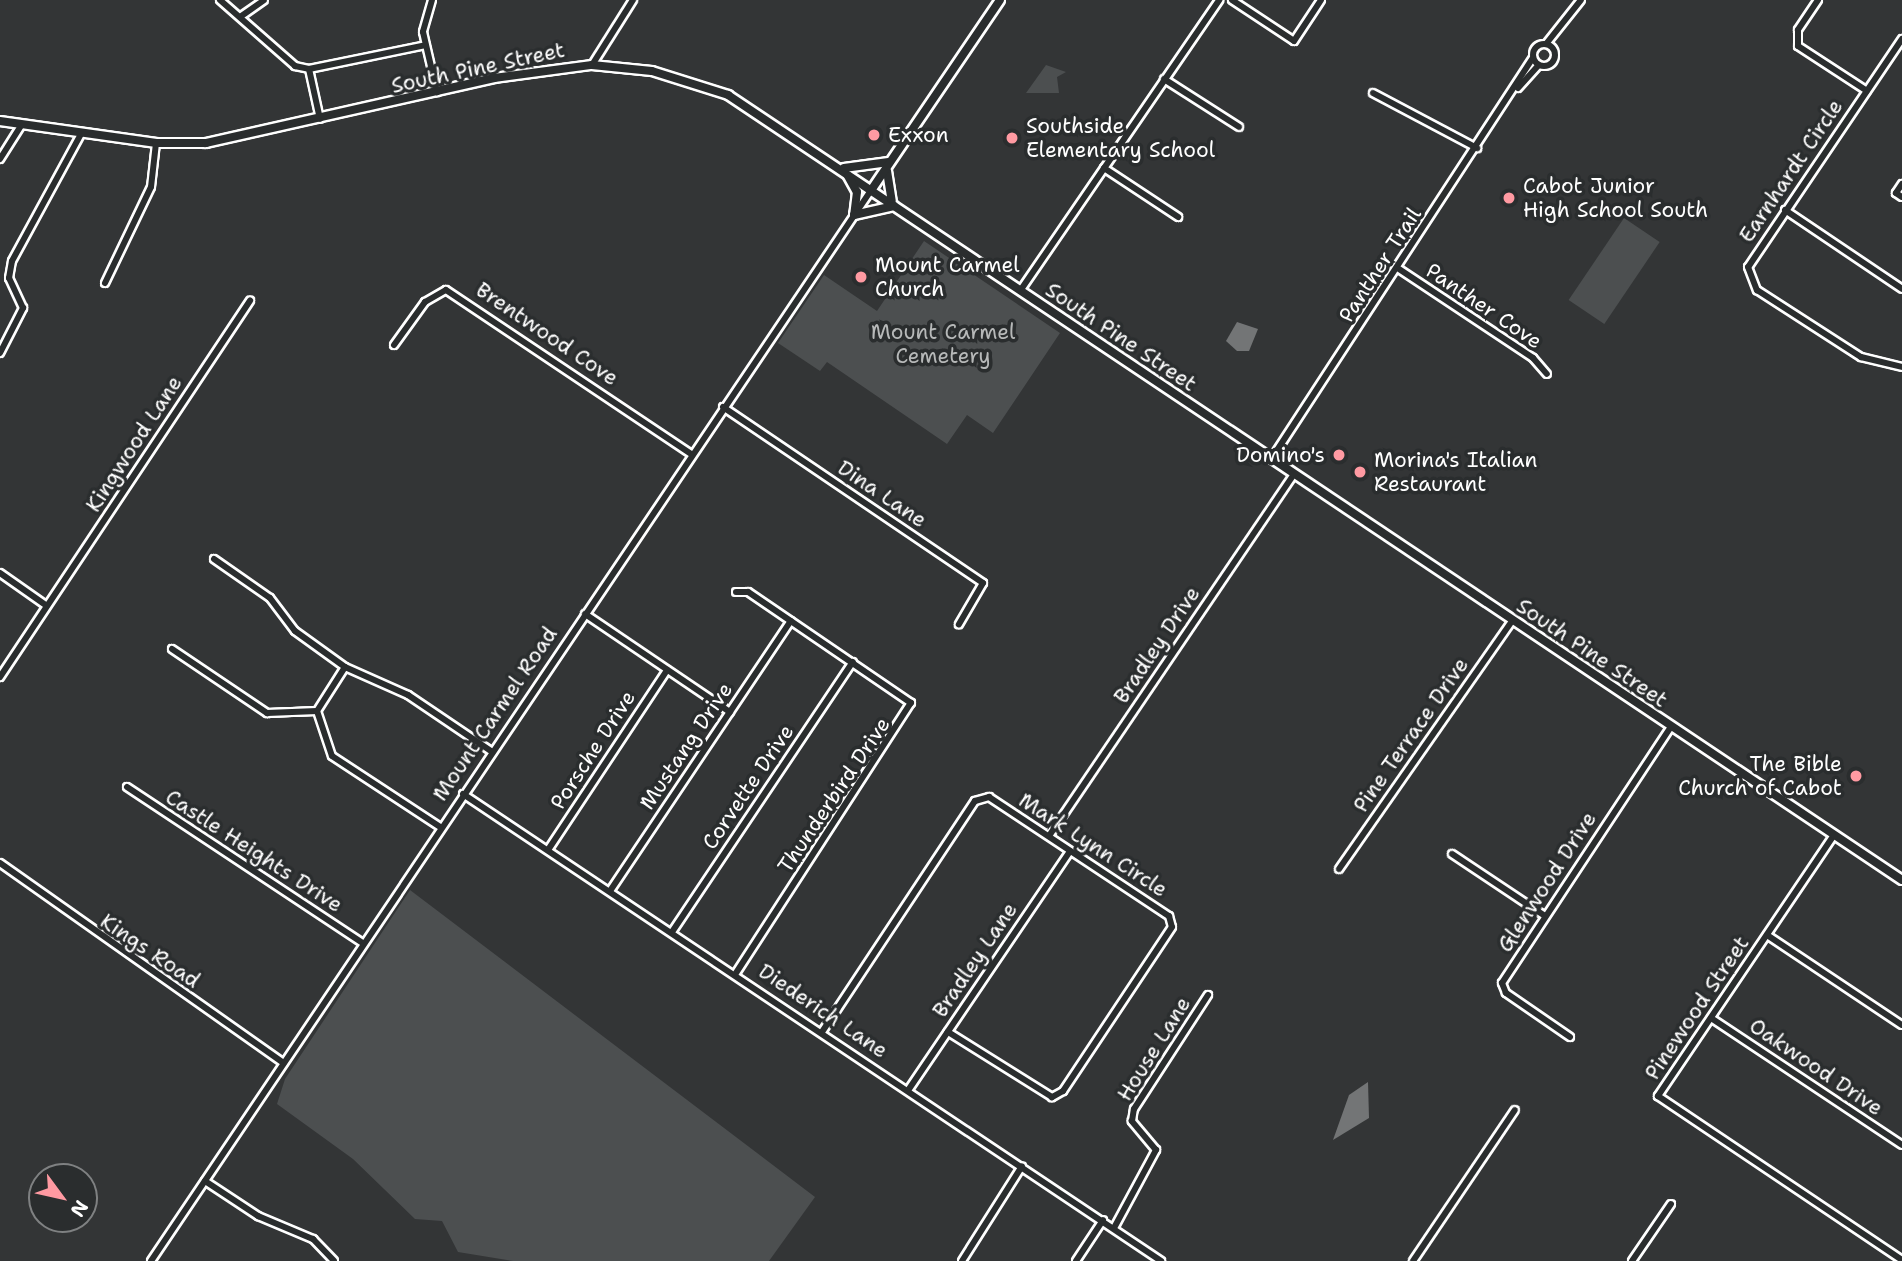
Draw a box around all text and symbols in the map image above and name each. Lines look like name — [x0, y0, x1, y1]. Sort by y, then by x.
street label: South Pine Street — [389, 37, 567, 99]
street label: Earnhardt Circle — [1734, 95, 1848, 247]
place label: Southside Elementary School — [1026, 113, 1215, 163]
place label: Exxon — [888, 122, 949, 148]
marker: Exxon — [866, 127, 882, 143]
marker: Southside Elementary School — [1004, 130, 1020, 146]
place label: Cabot Junior High School South — [1523, 173, 1708, 223]
marker: Cabot Junior High School South — [1501, 190, 1517, 206]
street label: Panther Trail — [1334, 203, 1426, 327]
place label: Mount Carmel Church — [875, 252, 1019, 302]
street label: Panther Cove — [1421, 258, 1547, 354]
marker: Mount Carmel Church — [853, 269, 869, 285]
street label: Brentwood Cove — [471, 277, 623, 391]
street label: South Pine Street — [1041, 277, 1201, 397]
park label: Mount Carmel Cemetery — [871, 319, 1015, 369]
street label: Kingwood Lane — [81, 371, 187, 517]
place label: Domino's — [1236, 442, 1325, 468]
marker: Domino's — [1331, 447, 1347, 463]
place label: Morina's Italian Restaurant — [1374, 447, 1537, 497]
street label: Dina Lane — [833, 455, 931, 533]
marker: Morina's Italian Restaurant — [1352, 464, 1368, 480]
street label: Bradley Drive — [1109, 582, 1205, 708]
street label: South Pine Street — [1512, 593, 1672, 713]
street label: Mount Carmel Road — [427, 622, 563, 806]
street label: Pine Terrace Drive — [1348, 653, 1474, 817]
street label: Mustang Drive — [634, 678, 738, 814]
street label: Porsche Drive — [545, 686, 641, 814]
street label: Thunderbird Drive — [773, 712, 895, 878]
street label: Corvette Drive — [697, 720, 799, 854]
place label: The Bible Church of Cabot — [1678, 751, 1842, 801]
marker: The Bible Church of Cabot — [1848, 768, 1864, 784]
street label: Castle Heights Drive — [161, 784, 347, 918]
street label: Mark Lynn Circle — [1014, 788, 1172, 902]
street label: Glenwood Drive — [1492, 807, 1602, 957]
street label: Bradley Lane — [927, 898, 1023, 1022]
street label: Kings Road — [95, 909, 205, 993]
street label: Pinewood Street — [1640, 931, 1754, 1085]
street label: Diederich Lane — [754, 959, 892, 1063]
street label: House Lane — [1112, 992, 1196, 1106]
street label: Oakwood Drive — [1745, 1013, 1887, 1121]
north arrow — [28, 1163, 98, 1233]
text: N — [65, 1195, 94, 1222]

